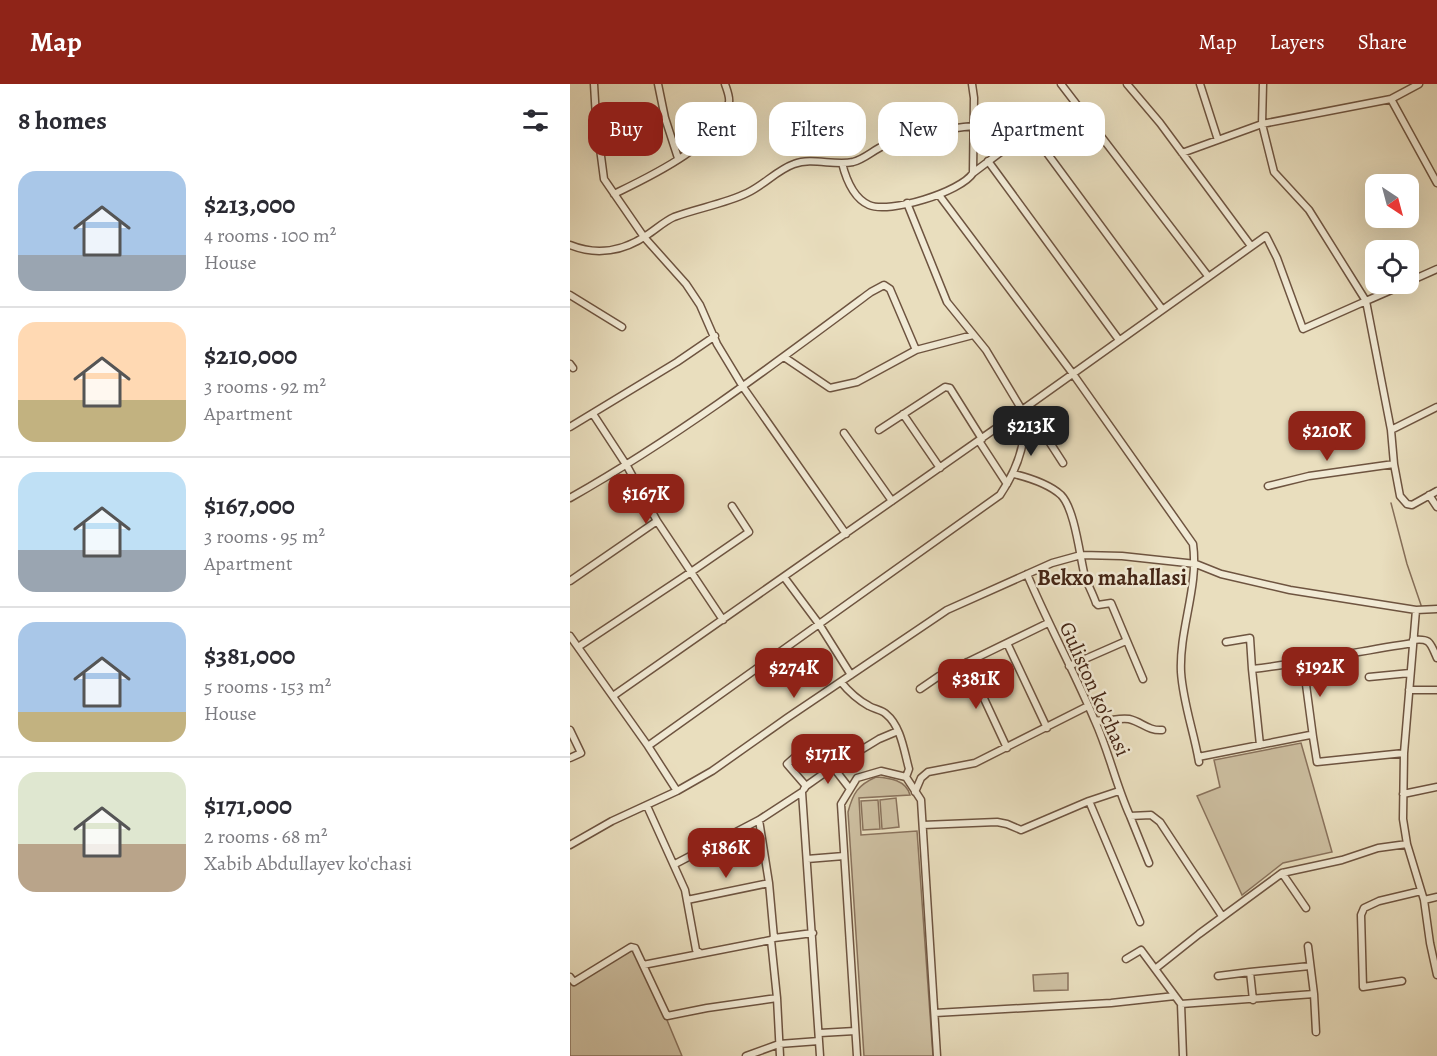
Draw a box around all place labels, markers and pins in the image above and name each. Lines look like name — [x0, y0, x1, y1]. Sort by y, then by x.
pin: $213K — [989, 406, 1073, 457]
pin: $210K — [1285, 411, 1369, 462]
pin: $167K — [604, 474, 688, 525]
pin: $192K — [1278, 647, 1362, 698]
pin: $274K — [752, 648, 836, 699]
pin: $381K — [934, 659, 1018, 710]
pin: $171K — [786, 734, 870, 785]
pin: $186K — [684, 828, 768, 879]

